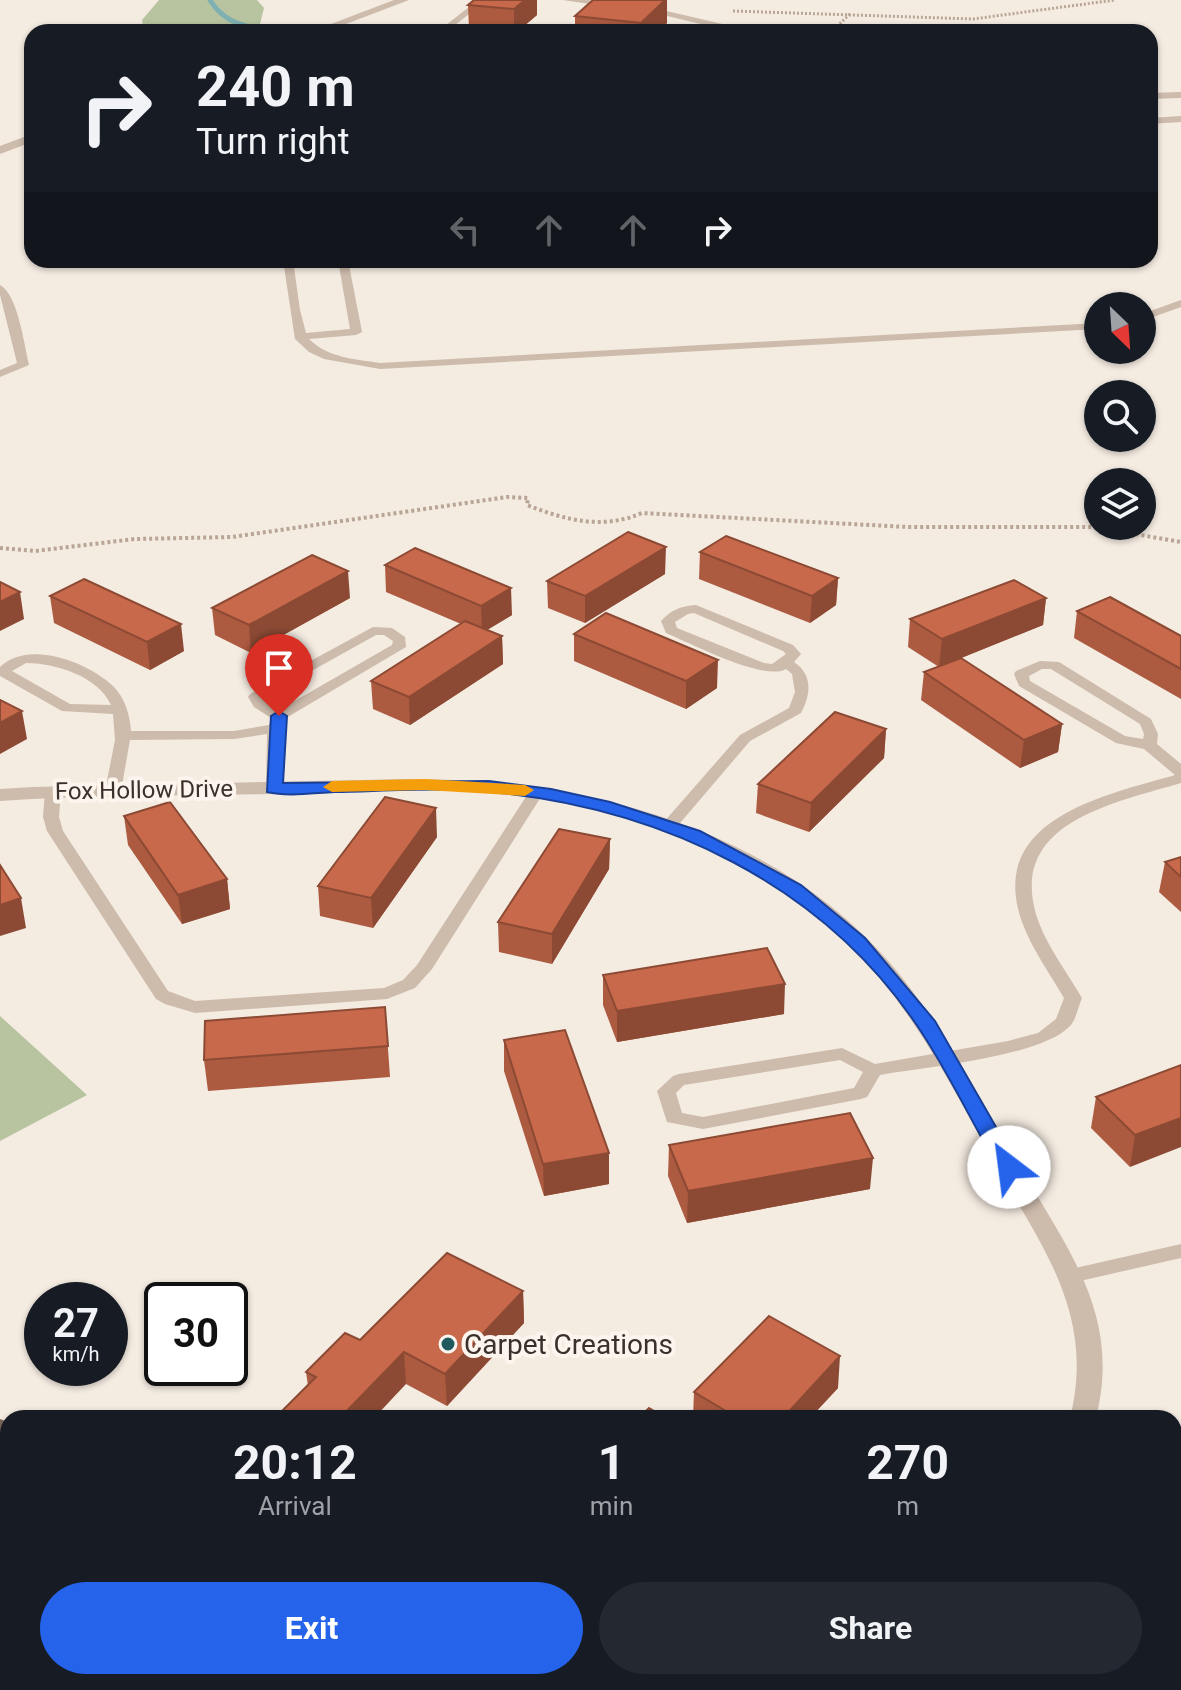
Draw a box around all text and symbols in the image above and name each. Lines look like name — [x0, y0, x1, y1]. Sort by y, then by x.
text: 240 m — [196, 54, 355, 120]
icon: right — [64, 56, 168, 160]
text: Turn right — [196, 121, 349, 163]
icon: left — [443, 208, 487, 252]
icon: ahead — [527, 208, 571, 252]
icon: ahead — [611, 208, 655, 252]
icon: right — [695, 208, 739, 252]
north arrow — [1084, 292, 1156, 364]
map controls — [1084, 292, 1156, 540]
button: search — [1084, 380, 1156, 452]
button: layers — [1084, 468, 1156, 540]
pin — [245, 634, 313, 716]
icon: arrive — [257, 646, 301, 690]
street label: Fox Hollow Drive — [55, 774, 233, 806]
position arrow — [967, 1125, 1051, 1209]
speed limit sign: 30 — [144, 1282, 248, 1386]
text: 27 — [53, 1300, 99, 1347]
place label: Carpet Creations — [464, 1328, 673, 1361]
marker: Carpet Creations — [439, 1335, 457, 1353]
text: km/h — [53, 1342, 99, 1366]
text: 20:12 — [233, 1434, 357, 1491]
text: 1 — [598, 1434, 625, 1491]
text: 270 — [866, 1434, 949, 1491]
text: Arrival — [258, 1491, 332, 1521]
text: min — [590, 1491, 633, 1521]
text: m — [896, 1491, 919, 1521]
button: Exit — [40, 1582, 583, 1674]
button: Share — [599, 1582, 1142, 1674]

